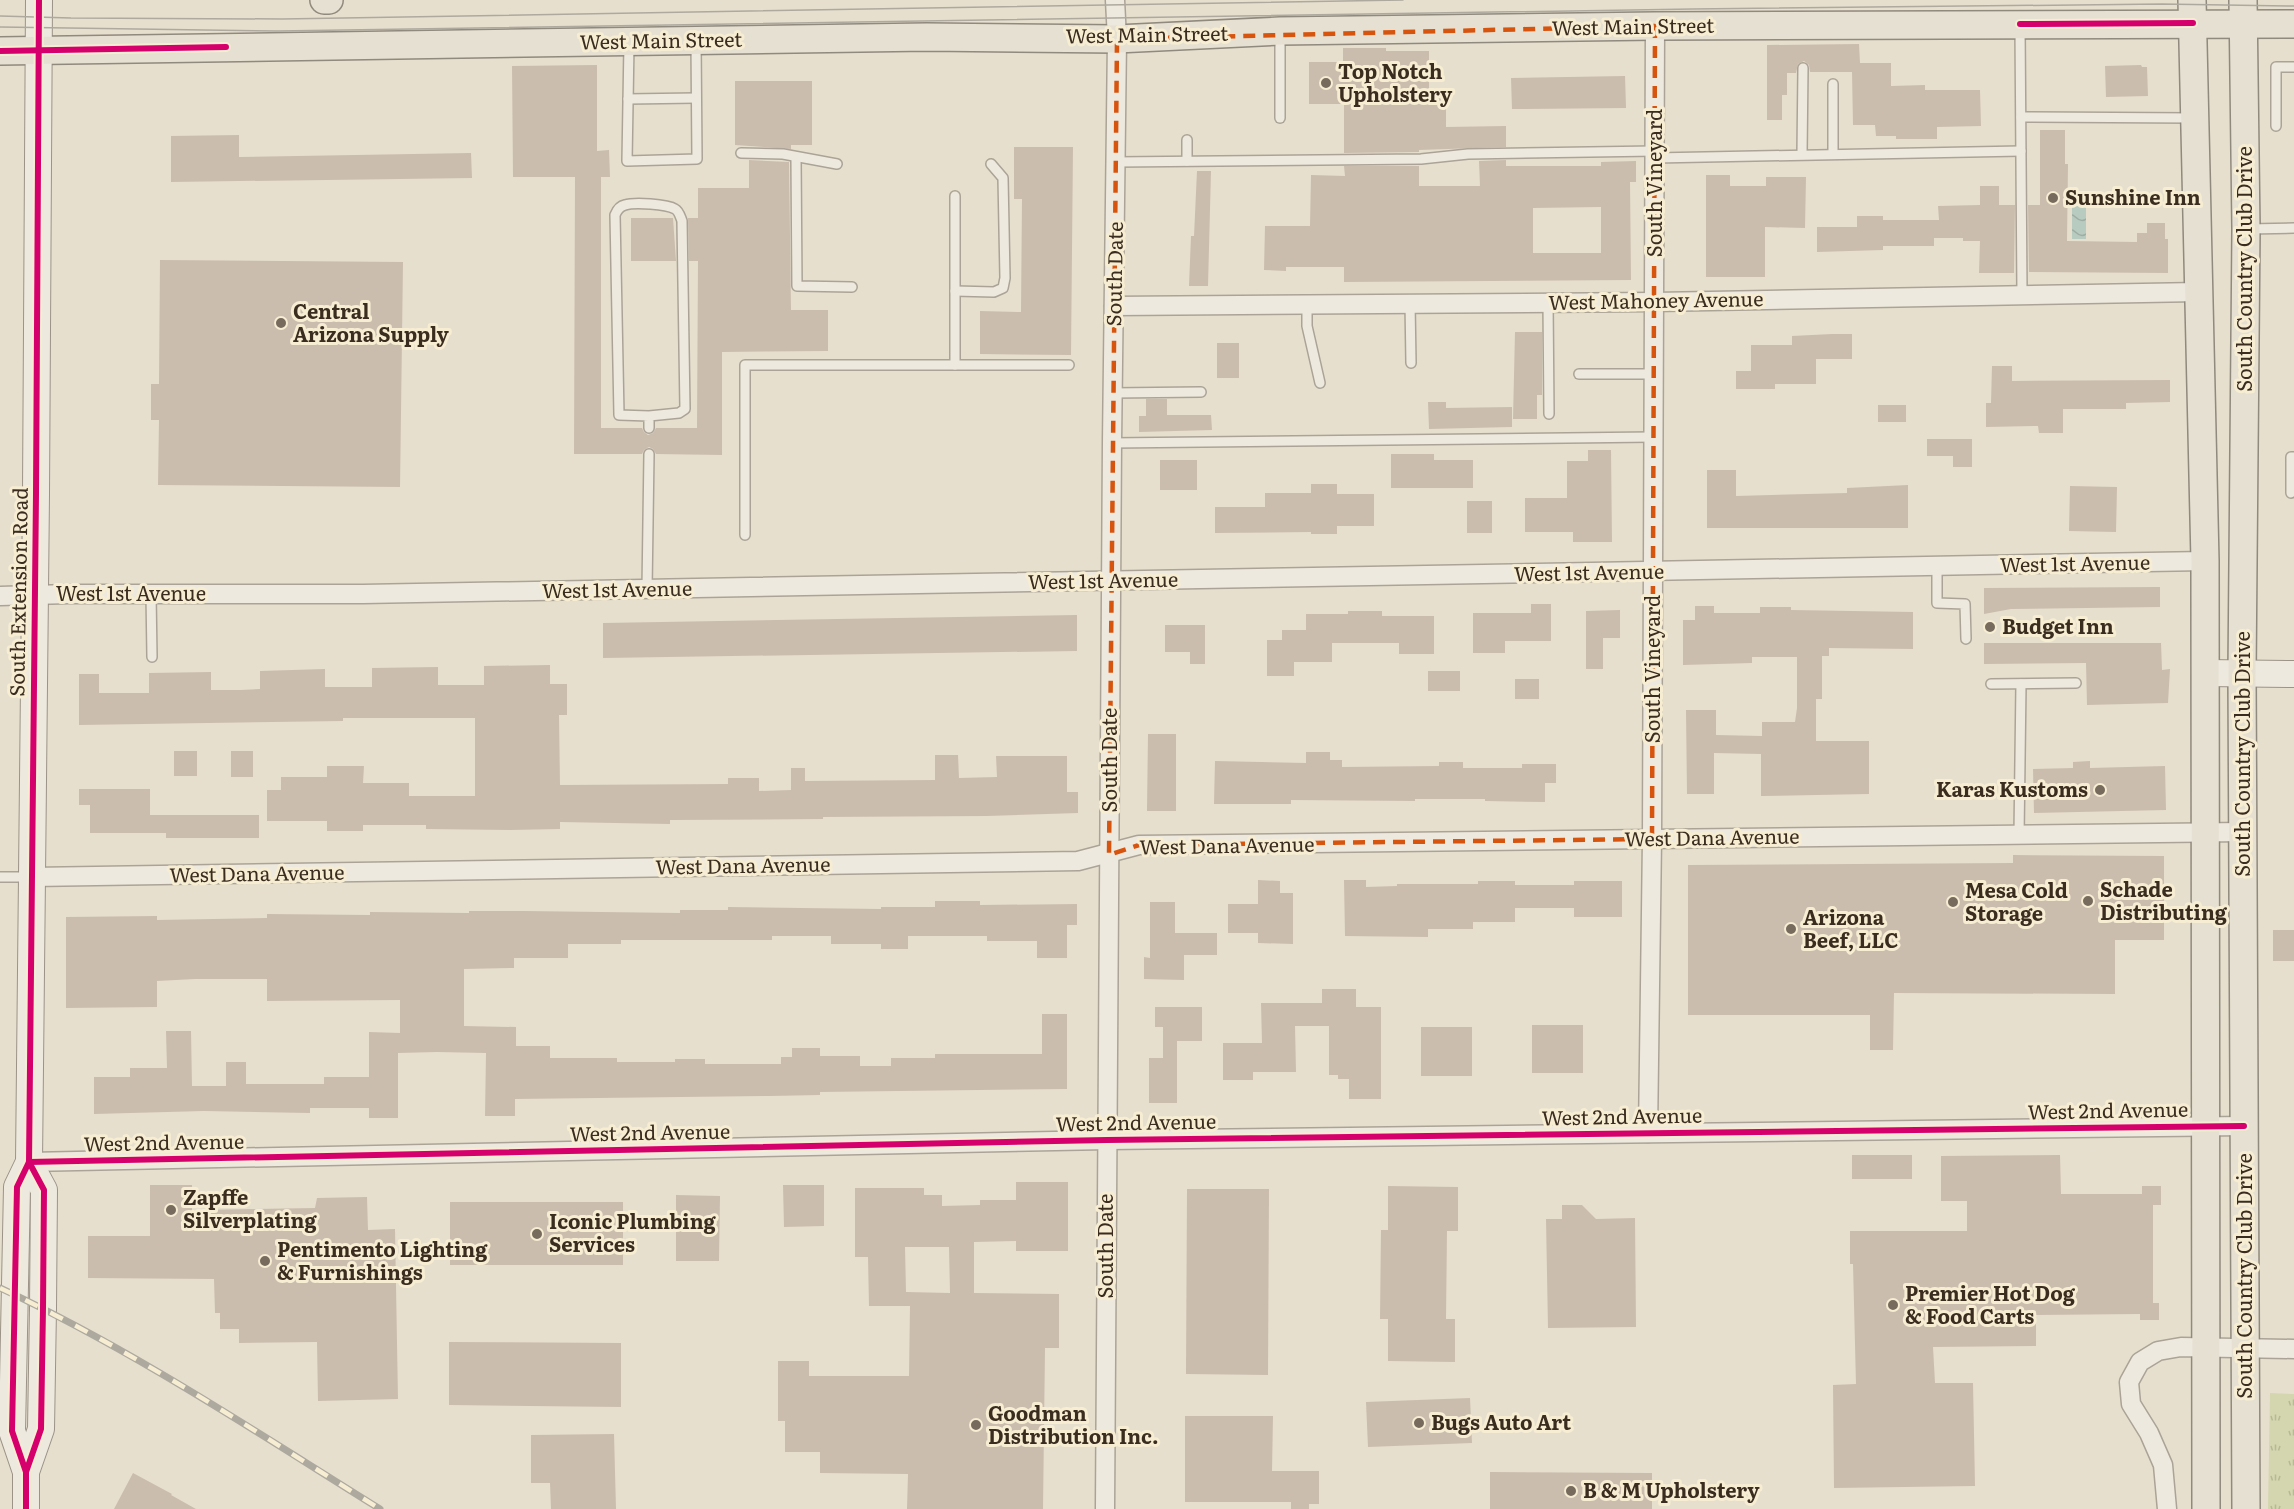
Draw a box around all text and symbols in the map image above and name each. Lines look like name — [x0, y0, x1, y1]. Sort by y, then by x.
street label: West Main Street — [1551, 9, 1715, 41]
street label: West Main Street — [1065, 17, 1229, 49]
street label: West Main Street — [579, 23, 743, 55]
place label: Top Notch Upholstery — [1338, 55, 1453, 108]
marker: Top Notch Upholstery — [1319, 76, 1333, 90]
street label: South Vineyard — [1638, 109, 1668, 257]
street label: South Country Club Drive — [2228, 146, 2258, 392]
place label: Sunshine Inn — [2065, 181, 2201, 211]
marker: Sunshine Inn — [2046, 191, 2060, 205]
street label: South Date — [1097, 221, 1129, 327]
street label: West Mahoney Avenue — [1548, 282, 1764, 316]
place label: Central Arizona Supply — [293, 295, 450, 348]
marker: Central Arizona Supply — [274, 316, 288, 330]
street label: South Extension Road — [0, 487, 34, 697]
street label: West 1st Avenue — [2000, 546, 2150, 578]
street label: West 1st Avenue — [1514, 555, 1664, 587]
street label: West 1st Avenue — [1028, 563, 1178, 595]
street label: West 1st Avenue — [542, 572, 692, 604]
street label: West 1st Avenue — [56, 577, 206, 607]
street label: South Vineyard — [1636, 595, 1666, 743]
place label: Budget Inn — [2002, 610, 2114, 640]
marker: Budget Inn — [1983, 620, 1997, 634]
street label: South Country Club Drive — [2226, 631, 2256, 877]
street label: South Date — [1093, 708, 1123, 812]
place label: Karas Kustoms — [1936, 773, 2088, 803]
marker: Karas Kustoms — [2093, 783, 2107, 797]
street label: West Dana Avenue — [1624, 819, 1800, 853]
street label: West Dana Avenue — [1139, 827, 1315, 861]
street label: West Dana Avenue — [655, 847, 831, 881]
street label: West Dana Avenue — [169, 855, 345, 889]
place label: Schade Distributing — [2100, 873, 2228, 926]
place label: Mesa Cold Storage — [1965, 874, 2068, 927]
marker: Schade Distributing — [2081, 894, 2095, 908]
marker: Mesa Cold Storage — [1946, 895, 1960, 909]
place label: Arizona Beef, LLC — [1803, 901, 1898, 954]
marker: Arizona Beef, LLC — [1784, 922, 1798, 936]
street label: West 2nd Avenue — [2027, 1093, 2189, 1125]
street label: West 2nd Avenue — [1541, 1099, 1703, 1131]
street label: West 2nd Avenue — [1055, 1105, 1217, 1137]
street label: West 2nd Avenue — [569, 1115, 731, 1147]
street label: West 2nd Avenue — [83, 1125, 245, 1157]
street label: South Country Club Drive — [2228, 1153, 2258, 1399]
place label: Zapffe Silverplating — [183, 1181, 317, 1234]
street label: South Date — [1089, 1194, 1119, 1298]
marker: Zapffe Silverplating — [164, 1203, 178, 1217]
place label: Iconic Plumbing Services — [549, 1205, 717, 1258]
marker: Iconic Plumbing Services — [530, 1227, 544, 1241]
place label: Pentimento Lighting & Furnishings — [277, 1233, 488, 1286]
marker: Pentimento Lighting & Furnishings — [258, 1254, 272, 1268]
place label: Premier Hot Dog & Food Carts — [1905, 1277, 2076, 1330]
marker: Premier Hot Dog & Food Carts — [1886, 1298, 1900, 1312]
place label: Goodman Distribution Inc. — [988, 1397, 1159, 1450]
place label: Bugs Auto Art — [1431, 1406, 1571, 1436]
marker: Bugs Auto Art — [1412, 1416, 1426, 1430]
marker: Goodman Distribution Inc. — [969, 1418, 983, 1432]
place label: B & M Upholstery — [1583, 1474, 1760, 1504]
marker: B & M Upholstery — [1564, 1484, 1578, 1498]

